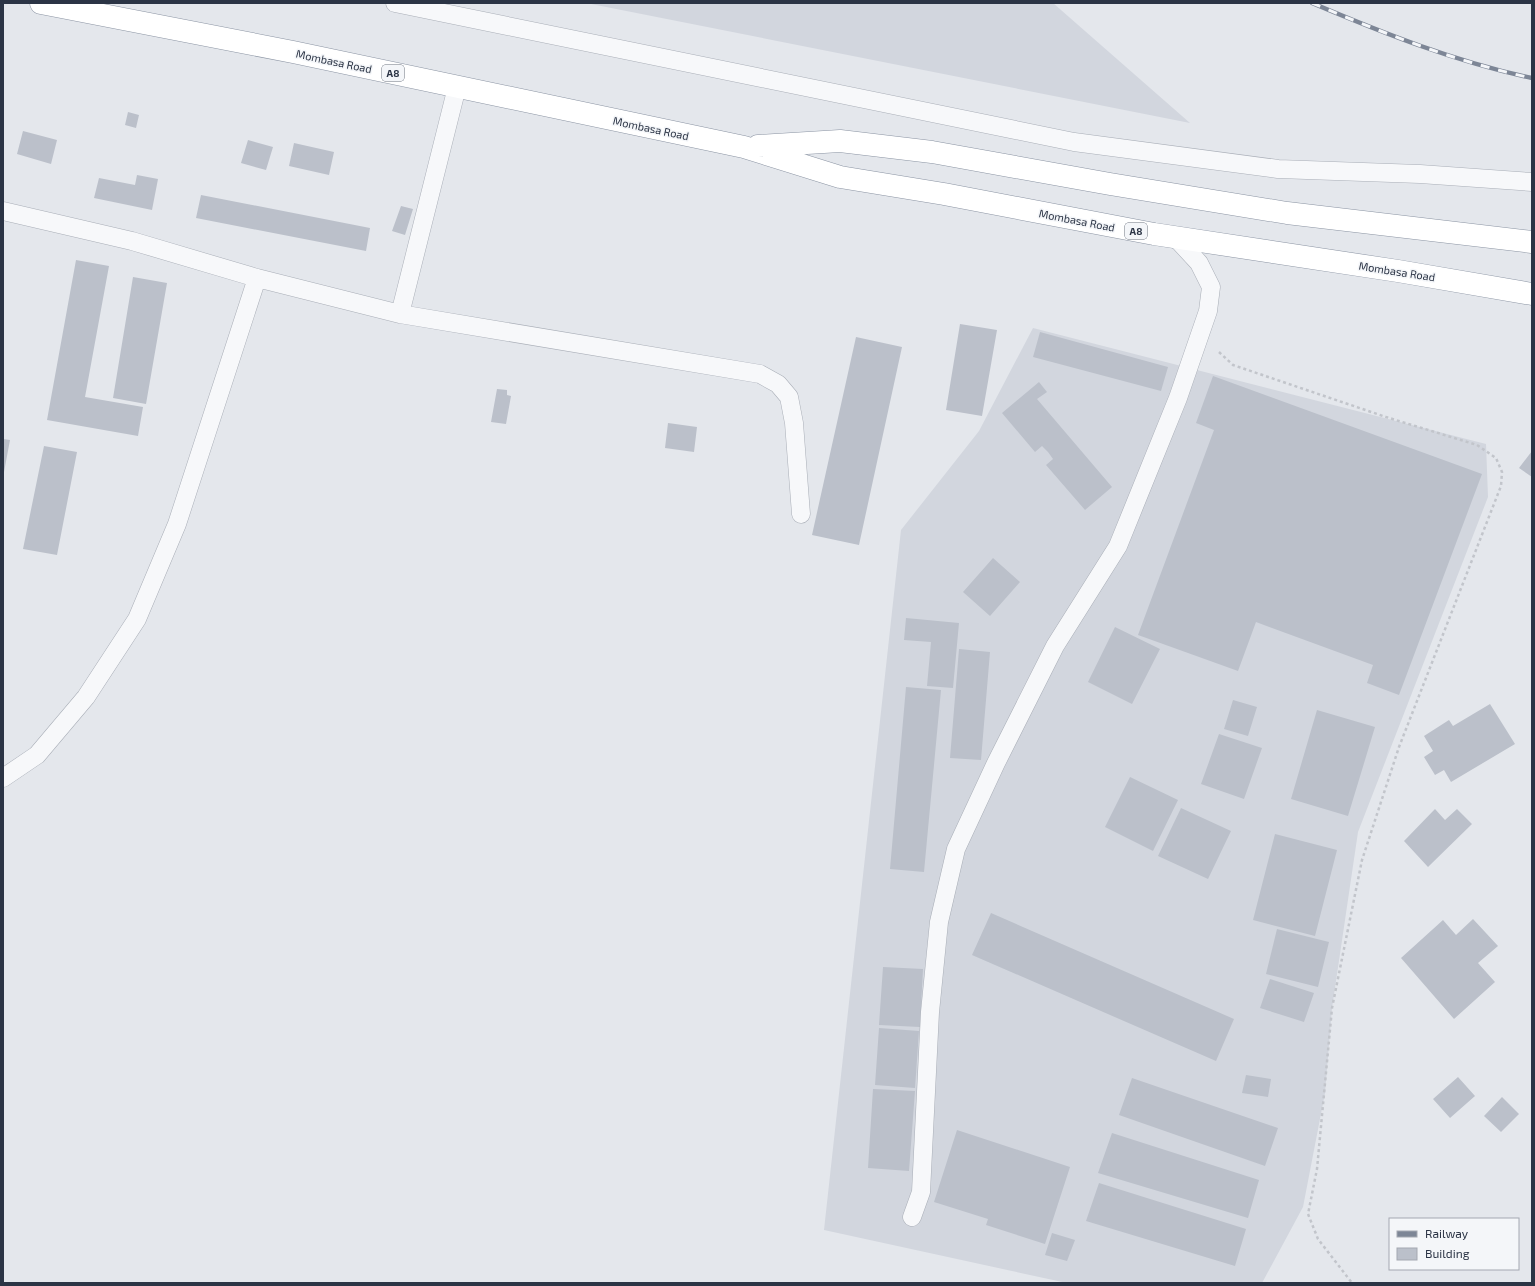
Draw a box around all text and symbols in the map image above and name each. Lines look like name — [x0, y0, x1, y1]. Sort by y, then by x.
street label: Mombasa Road — [295, 47, 373, 75]
road number: A8 — [382, 65, 404, 81]
street label: Mombasa Road — [612, 114, 690, 142]
street label: Mombasa Road — [1038, 206, 1116, 234]
road number: A8 — [1125, 223, 1147, 239]
street label: Mombasa Road — [1358, 259, 1436, 283]
legend — [1389, 1218, 1519, 1270]
text: Railway — [1425, 1226, 1469, 1240]
text: Building — [1425, 1246, 1470, 1260]

